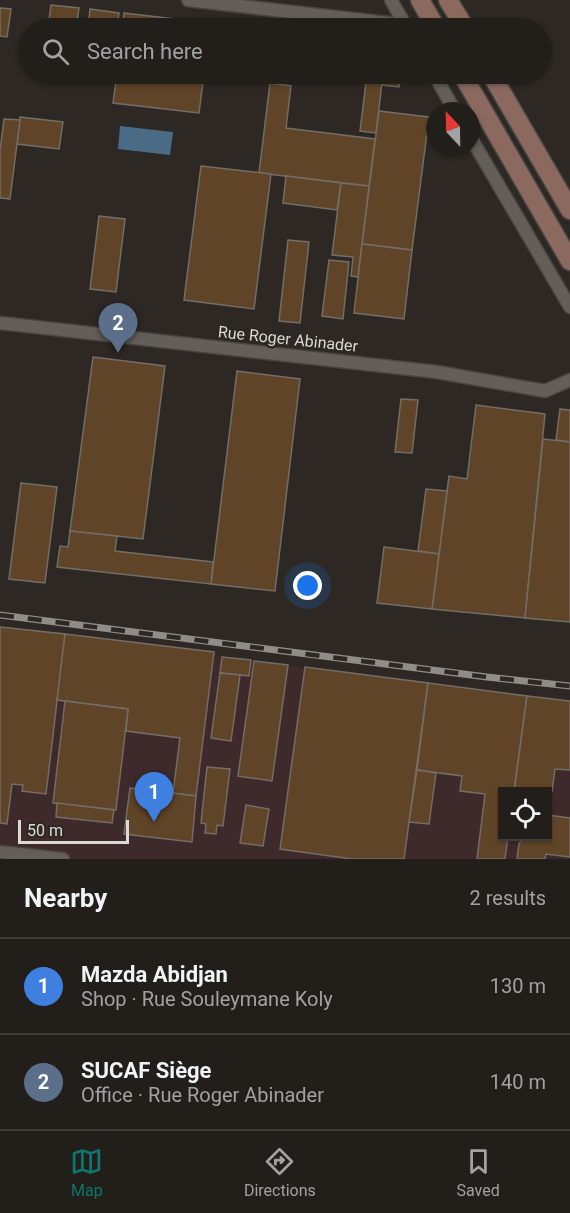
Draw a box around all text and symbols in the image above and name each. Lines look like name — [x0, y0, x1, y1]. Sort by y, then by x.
search box — [18, 18, 552, 84]
icon: search — [39, 35, 72, 68]
text: Search here — [87, 39, 203, 64]
north arrow — [426, 102, 480, 156]
pin: 2 — [98, 304, 138, 353]
street label: Rue Roger Abinader — [217, 322, 360, 356]
your location — [293, 571, 322, 600]
pin: 1 — [134, 772, 174, 822]
map controls — [498, 787, 552, 841]
button: locate — [498, 787, 552, 841]
scale bar — [18, 817, 129, 844]
text: 50 m — [27, 821, 63, 840]
text: Nearby — [24, 883, 107, 913]
text: 2 results — [470, 886, 546, 910]
text: Mazda Abidjan — [81, 962, 228, 987]
text: 1 — [38, 974, 49, 998]
text: 130 m — [490, 974, 546, 998]
text: Shop · Rue Souleymane Koly — [81, 987, 333, 1011]
text: SUCAF Siège — [81, 1058, 211, 1083]
text: 2 — [38, 1070, 49, 1094]
text: 140 m — [490, 1070, 546, 1094]
text: Office · Rue Roger Abinader — [81, 1083, 324, 1107]
tab: Map — [70, 1145, 103, 1200]
tab: Directions — [244, 1145, 316, 1200]
tab: Saved — [456, 1145, 500, 1200]

